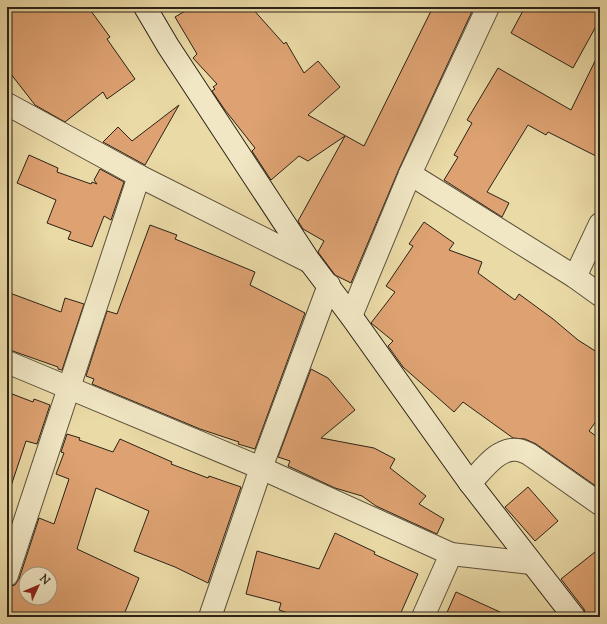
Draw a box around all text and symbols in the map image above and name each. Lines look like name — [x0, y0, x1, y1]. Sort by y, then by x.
north arrow — [18, 566, 58, 606]
text: N — [35, 570, 53, 589]

